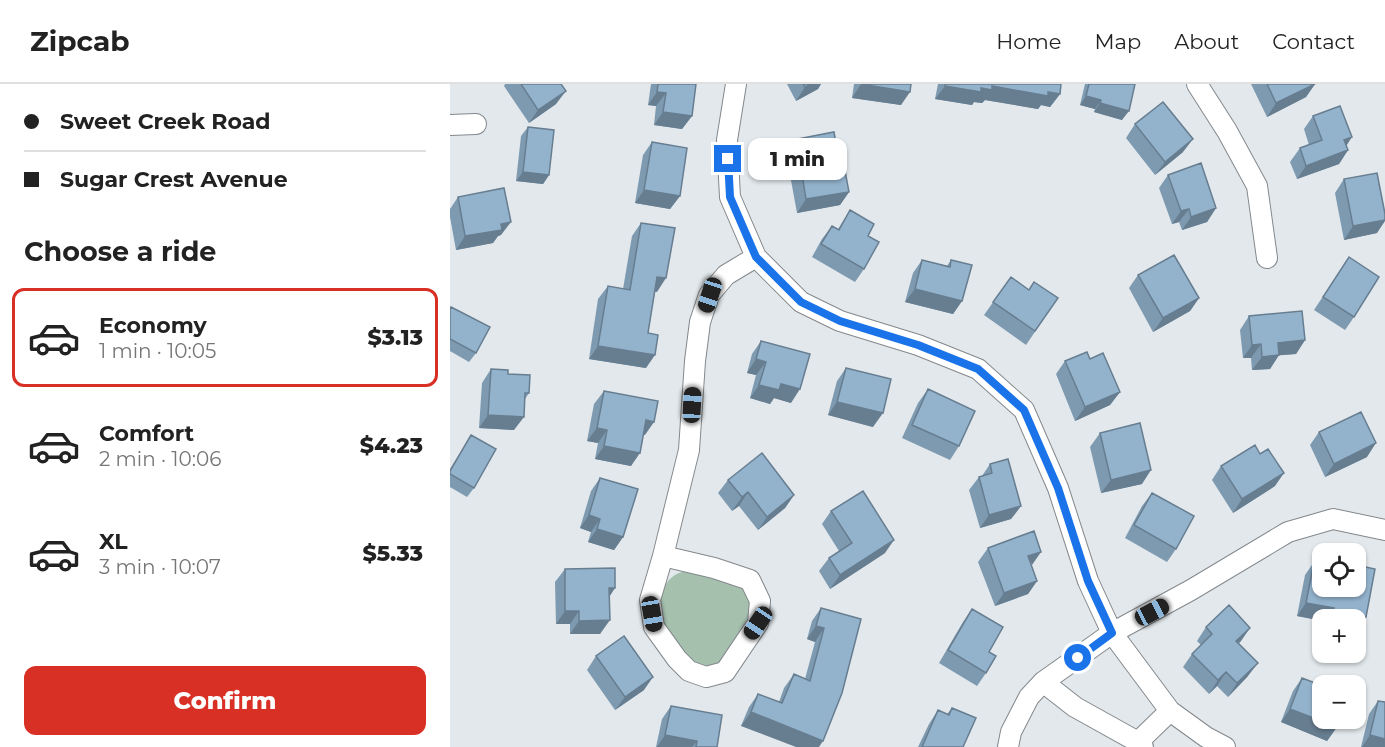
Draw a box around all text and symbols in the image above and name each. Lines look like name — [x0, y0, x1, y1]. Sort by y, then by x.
text: Zipcab — [30, 24, 130, 58]
text: Home — [996, 29, 1061, 54]
text: Map — [1094, 29, 1141, 54]
text: About — [1174, 29, 1239, 54]
text: Contact — [1272, 29, 1355, 54]
text: Sweet Creek Road — [60, 108, 271, 135]
callout: 1 min — [749, 138, 848, 180]
route end — [714, 145, 741, 172]
text: 1 min — [770, 147, 825, 171]
text: Sugar Crest Avenue — [60, 166, 288, 193]
text: Choose a ride — [24, 235, 216, 268]
car — [696, 275, 724, 315]
icon: car — [27, 311, 81, 365]
text: Economy — [99, 312, 207, 339]
text: $3.13 — [368, 324, 423, 351]
text: 1 min · 10:05 — [99, 339, 216, 363]
car — [682, 387, 702, 423]
icon: car — [27, 419, 81, 473]
text: Comfort — [99, 420, 194, 447]
text: $4.23 — [360, 432, 423, 459]
text: 2 min · 10:06 — [99, 447, 221, 471]
icon: car — [27, 527, 81, 581]
text: XL — [99, 528, 128, 555]
text: $5.33 — [363, 540, 423, 567]
map controls — [1312, 543, 1366, 729]
button: locate — [1312, 543, 1366, 597]
text: 3 min · 10:07 — [99, 555, 221, 579]
car — [640, 595, 664, 633]
car — [1132, 596, 1172, 628]
car — [740, 603, 776, 643]
button: + — [1312, 609, 1366, 663]
route start — [1064, 644, 1091, 671]
button: Confirm — [24, 666, 426, 735]
button: − — [1312, 675, 1366, 729]

